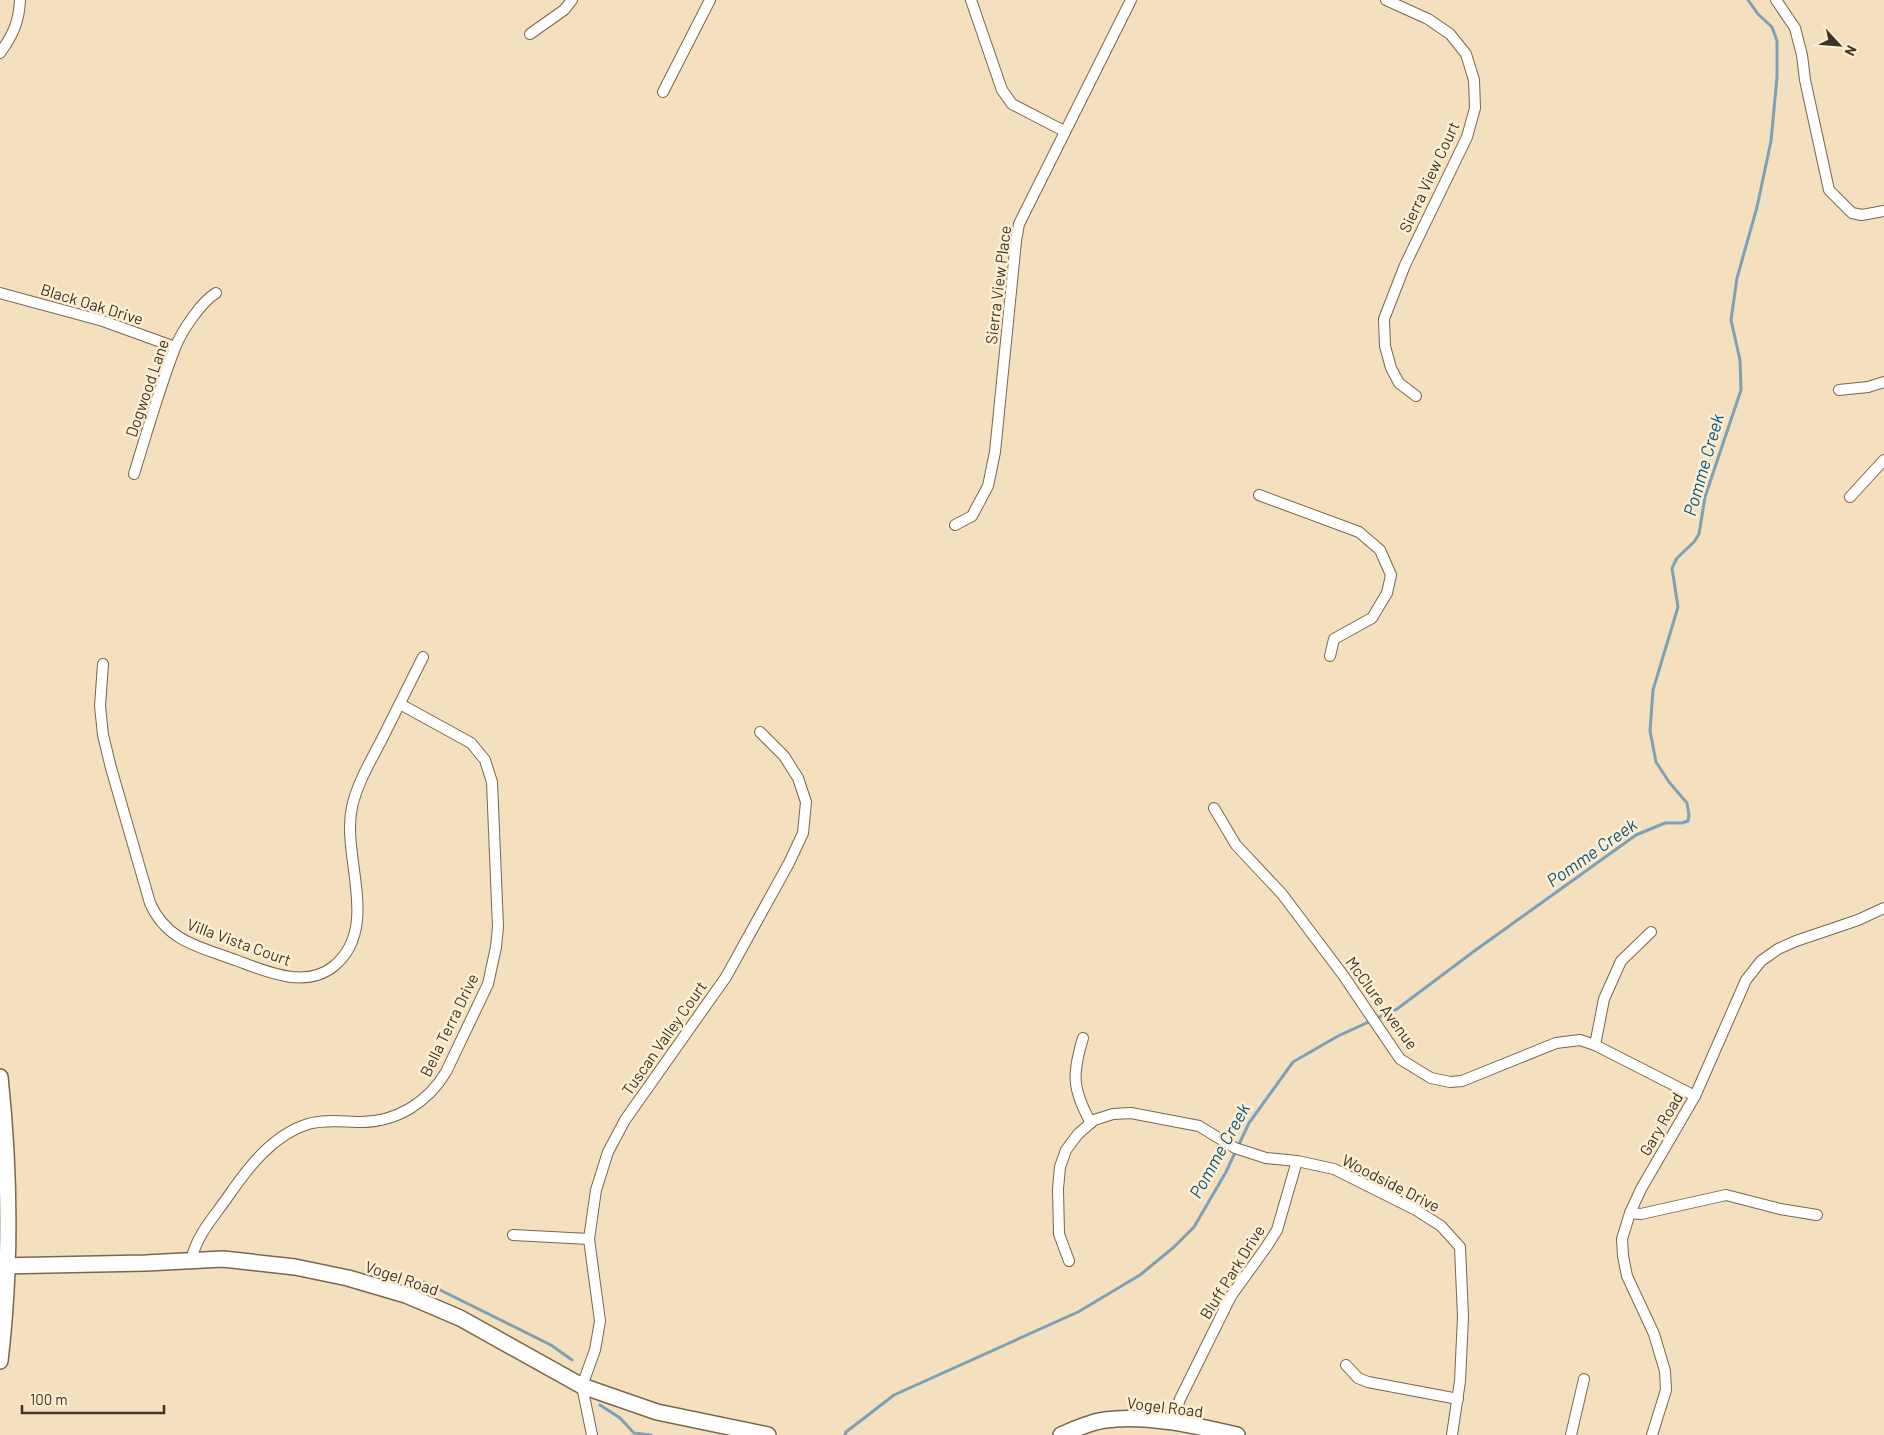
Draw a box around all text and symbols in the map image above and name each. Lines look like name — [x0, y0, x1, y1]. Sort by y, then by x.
north arrow — [1814, 20, 1864, 70]
text: N — [1841, 43, 1861, 59]
street label: Sierra View Court — [1395, 118, 1463, 235]
street label: Sierra View Place — [981, 224, 1014, 345]
street label: Black Oak Drive — [39, 279, 146, 328]
street label: Dogwood Lane — [121, 336, 172, 439]
water label: Pomme Creek — [1678, 411, 1728, 518]
water label: Pomme Creek — [1542, 813, 1641, 891]
street label: Villa Vista Court — [184, 914, 294, 969]
street label: McClure Avenue — [1342, 953, 1422, 1053]
street label: Bella Terra Drive — [415, 970, 482, 1079]
street label: Tuscan Valley Court — [617, 977, 710, 1098]
street label: Gary Road — [1635, 1089, 1686, 1159]
water label: Pomme Creek — [1184, 1099, 1254, 1202]
street label: Woodside Drive — [1339, 1150, 1443, 1215]
street label: Bluff Park Drive — [1195, 1221, 1268, 1322]
street label: Vogel Road — [363, 1256, 442, 1299]
scale bar — [22, 1382, 165, 1414]
text: 100 m — [30, 1390, 68, 1408]
street label: Vogel Road — [1126, 1392, 1204, 1421]

